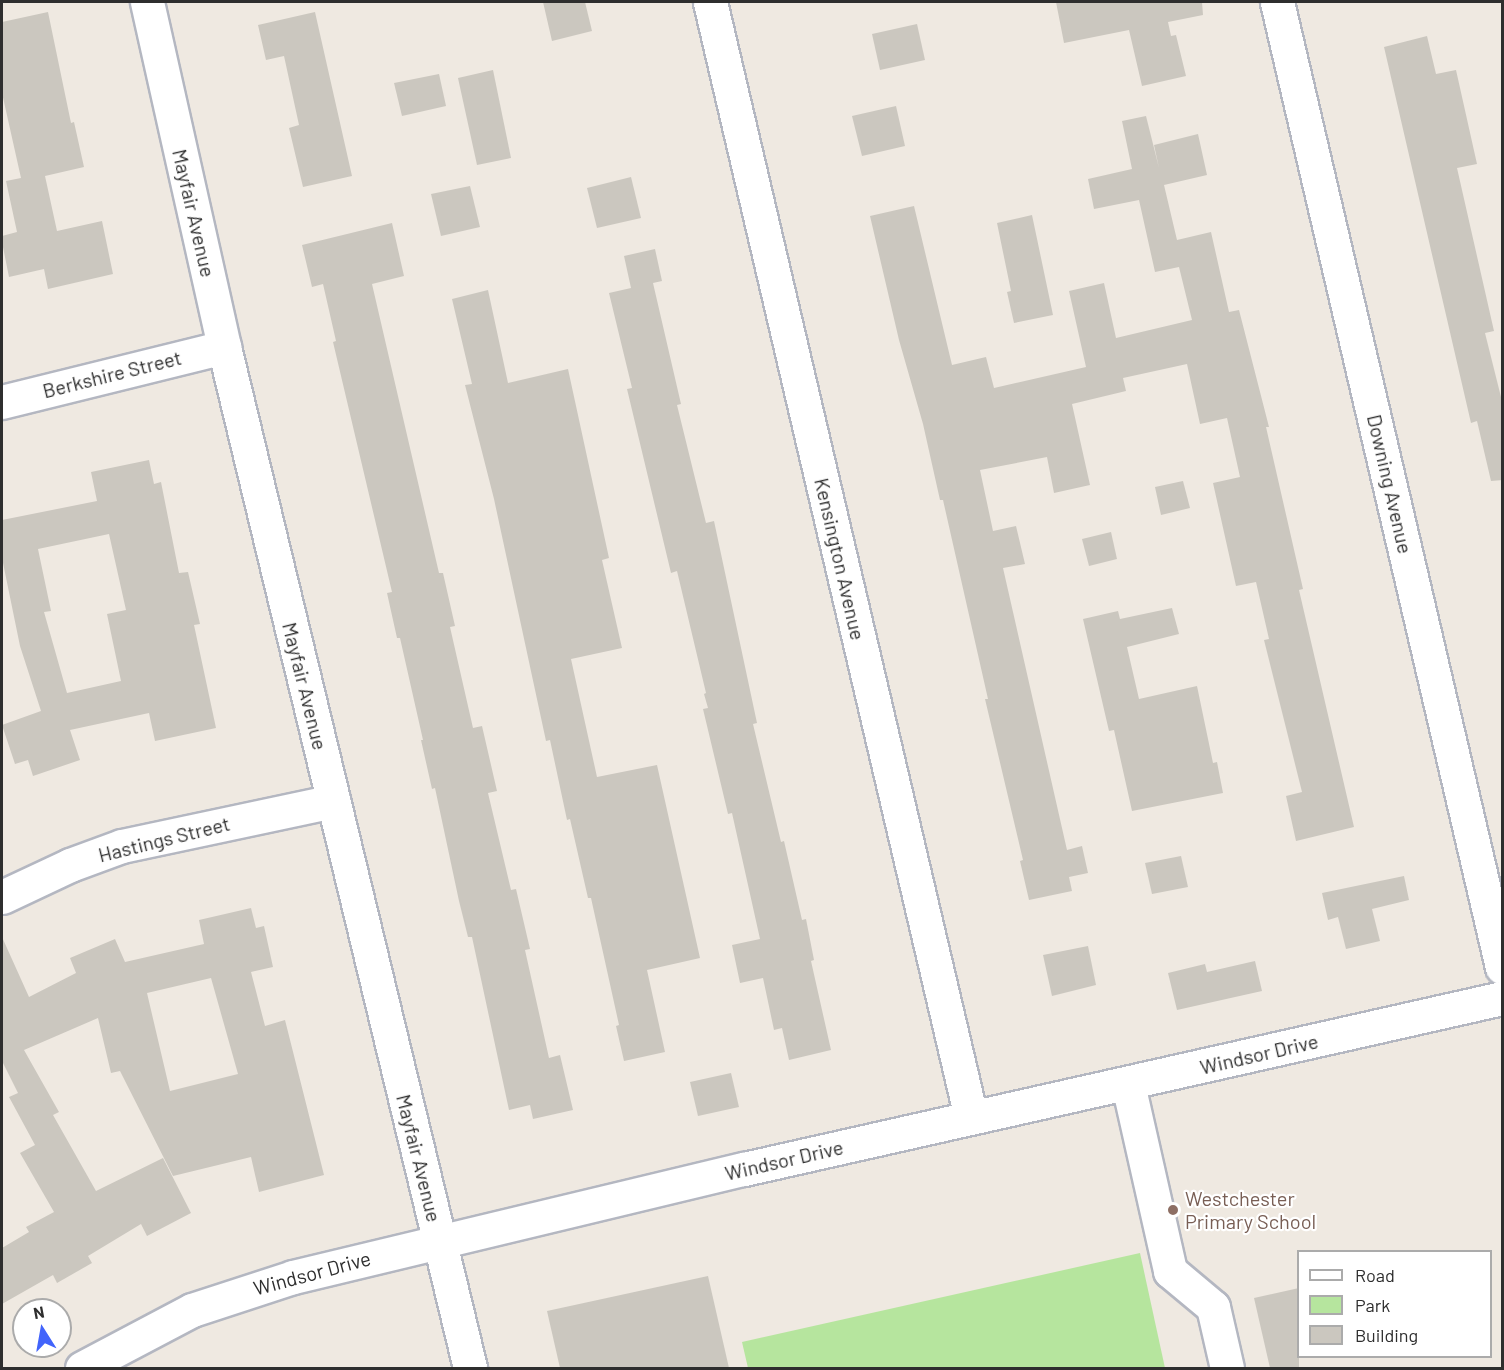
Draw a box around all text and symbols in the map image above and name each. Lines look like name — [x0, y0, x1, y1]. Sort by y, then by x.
street label: Mayfair Avenue — [168, 147, 220, 279]
street label: Berkshire Street — [40, 345, 184, 403]
street label: Downing Avenue — [1362, 412, 1418, 556]
street label: Kensington Avenue — [810, 476, 870, 642]
street label: Mayfair Avenue — [278, 620, 332, 752]
street label: Hastings Street — [96, 811, 232, 867]
street label: Windsor Drive — [1198, 1029, 1320, 1079]
street label: Mayfair Avenue — [392, 1092, 446, 1224]
street label: Windsor Drive — [723, 1135, 845, 1185]
place label: Westchester Primary School — [1185, 1186, 1316, 1233]
marker: Westchester Primary School — [1166, 1203, 1180, 1217]
street label: Windsor Drive — [251, 1246, 373, 1300]
legend — [1297, 1250, 1492, 1358]
text: Road — [1355, 1264, 1395, 1286]
text: Park — [1355, 1294, 1390, 1316]
north arrow — [12, 1298, 72, 1358]
text: N — [32, 1301, 46, 1322]
text: Building — [1355, 1324, 1418, 1346]

